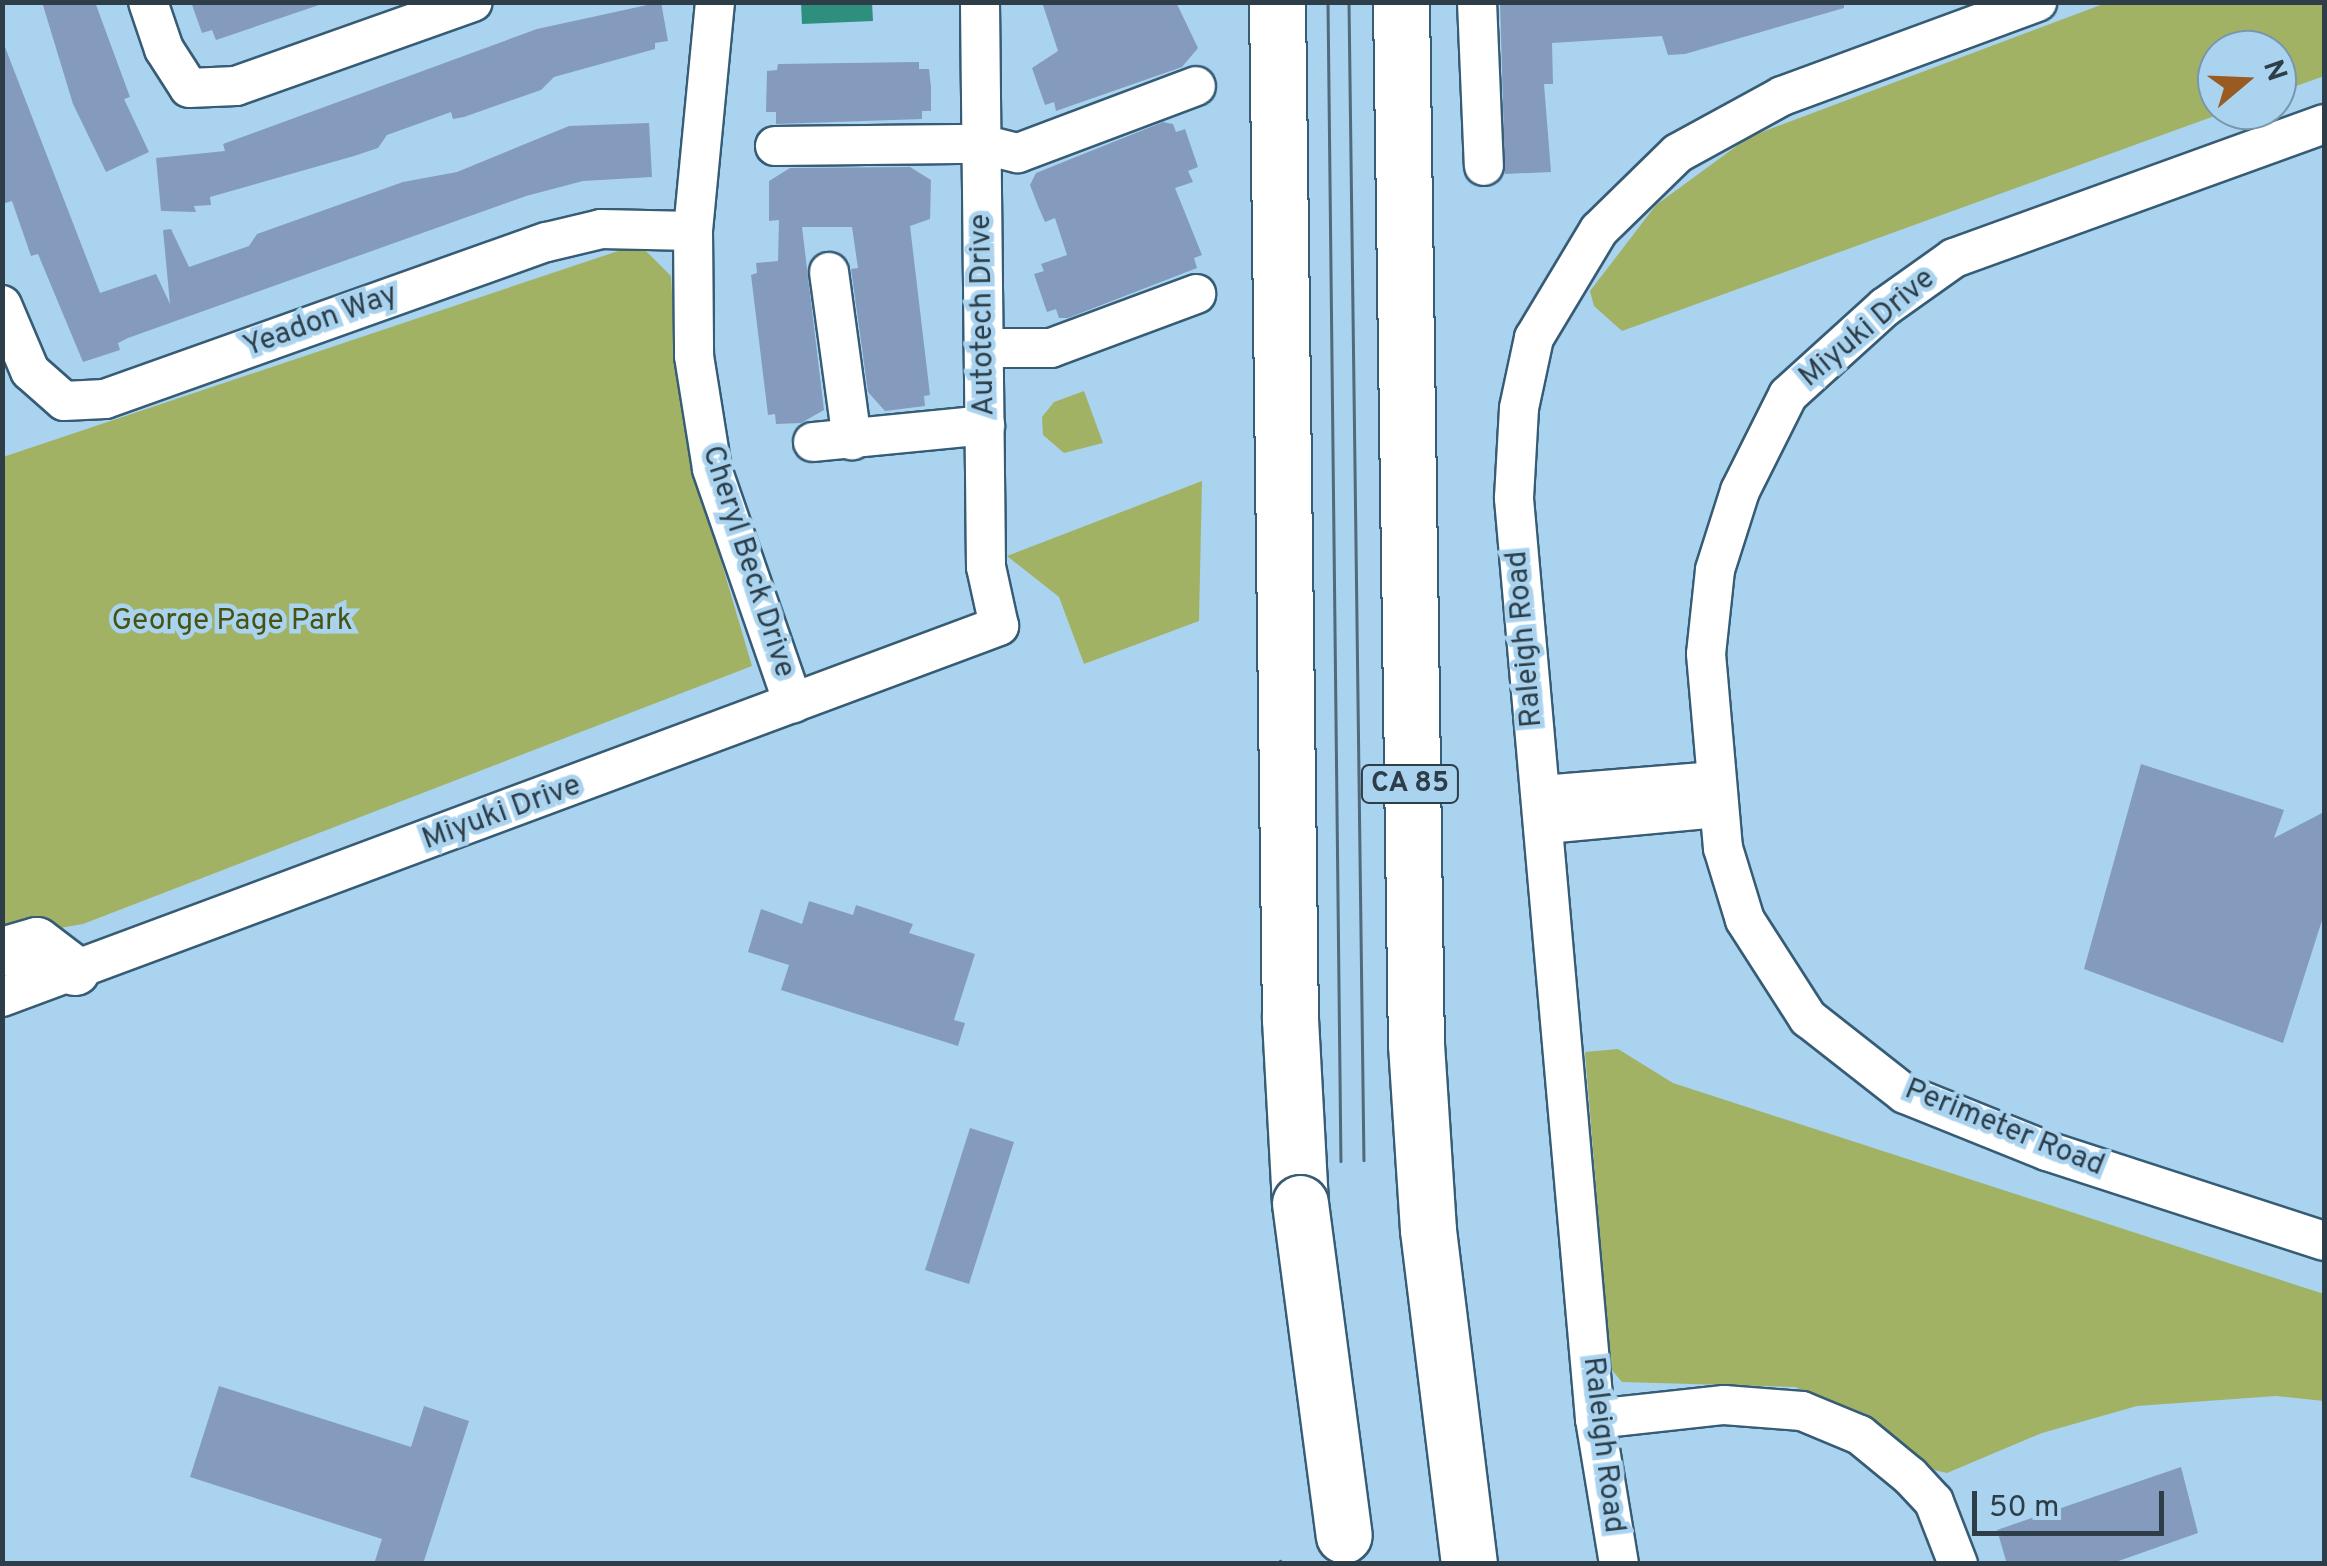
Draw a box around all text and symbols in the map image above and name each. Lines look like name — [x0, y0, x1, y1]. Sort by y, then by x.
north arrow — [2197, 30, 2297, 130]
text: N — [2253, 56, 2294, 86]
street label: Autotech Drive — [964, 214, 1004, 416]
street label: Miyuki Drive — [1793, 262, 1943, 396]
street label: Yeadon Way — [239, 277, 403, 367]
street label: Cheryl Beck Drive — [693, 442, 801, 682]
street label: Raleigh Road — [1500, 549, 1552, 729]
park label: George Page Park — [111, 604, 353, 640]
road number: CA 85 — [1360, 761, 1460, 807]
street label: Miyuki Drive — [418, 769, 586, 859]
street label: Perimeter Road — [1899, 1073, 2109, 1185]
street label: Raleigh Road — [1573, 1355, 1631, 1535]
scale bar — [1977, 1471, 2170, 1533]
text: 50 m — [1989, 1490, 2059, 1527]

